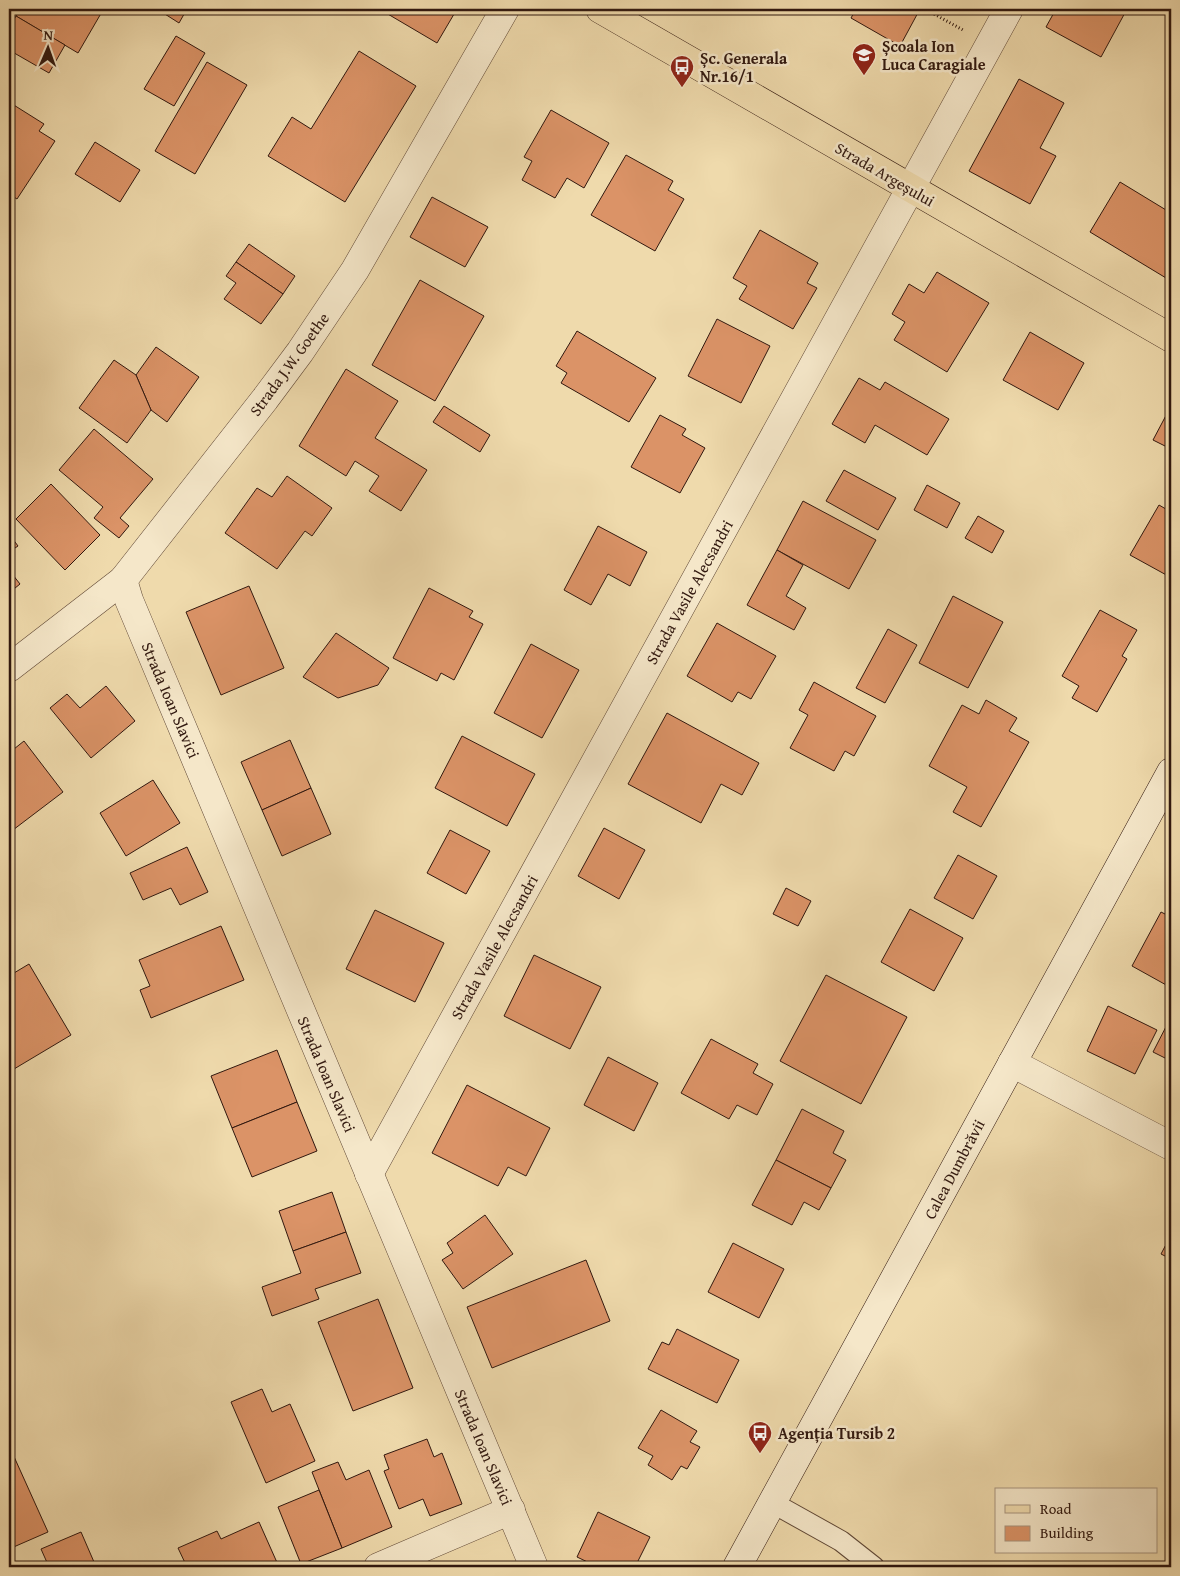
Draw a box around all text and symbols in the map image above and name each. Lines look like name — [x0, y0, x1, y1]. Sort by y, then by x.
north arrow — [22, 22, 72, 72]
text: N — [43, 25, 54, 45]
place label: Școala Ion Luca Caragiale — [882, 34, 986, 76]
school or university icon: Școala Ion Luca Caragiale — [851, 42, 877, 76]
place label: Șc. Generala Nr.16/1 — [700, 46, 788, 88]
bus stop icon: Șc. Generala Nr.16/1 — [669, 54, 695, 88]
street label: Strada Argeșului — [831, 136, 940, 213]
street label: Strada J.W. Goethe — [243, 307, 335, 421]
street label: Strada Vasile Alecsandri — [639, 515, 739, 669]
street label: Strada Ioan Slavici — [136, 638, 206, 762]
street label: Strada Vasile Alecsandri — [444, 870, 544, 1024]
street label: Strada Ioan Slavici — [292, 1012, 362, 1136]
street label: Calea Dumbrăvii — [918, 1114, 991, 1223]
street label: Strada Ioan Slavici — [449, 1385, 519, 1509]
bus stop icon: Agenția Tursib 2 — [747, 1420, 773, 1454]
place label: Agenția Tursib 2 — [778, 1421, 895, 1445]
legend — [995, 1488, 1158, 1554]
text: Road — [1040, 1498, 1071, 1519]
text: Building — [1040, 1522, 1094, 1543]

